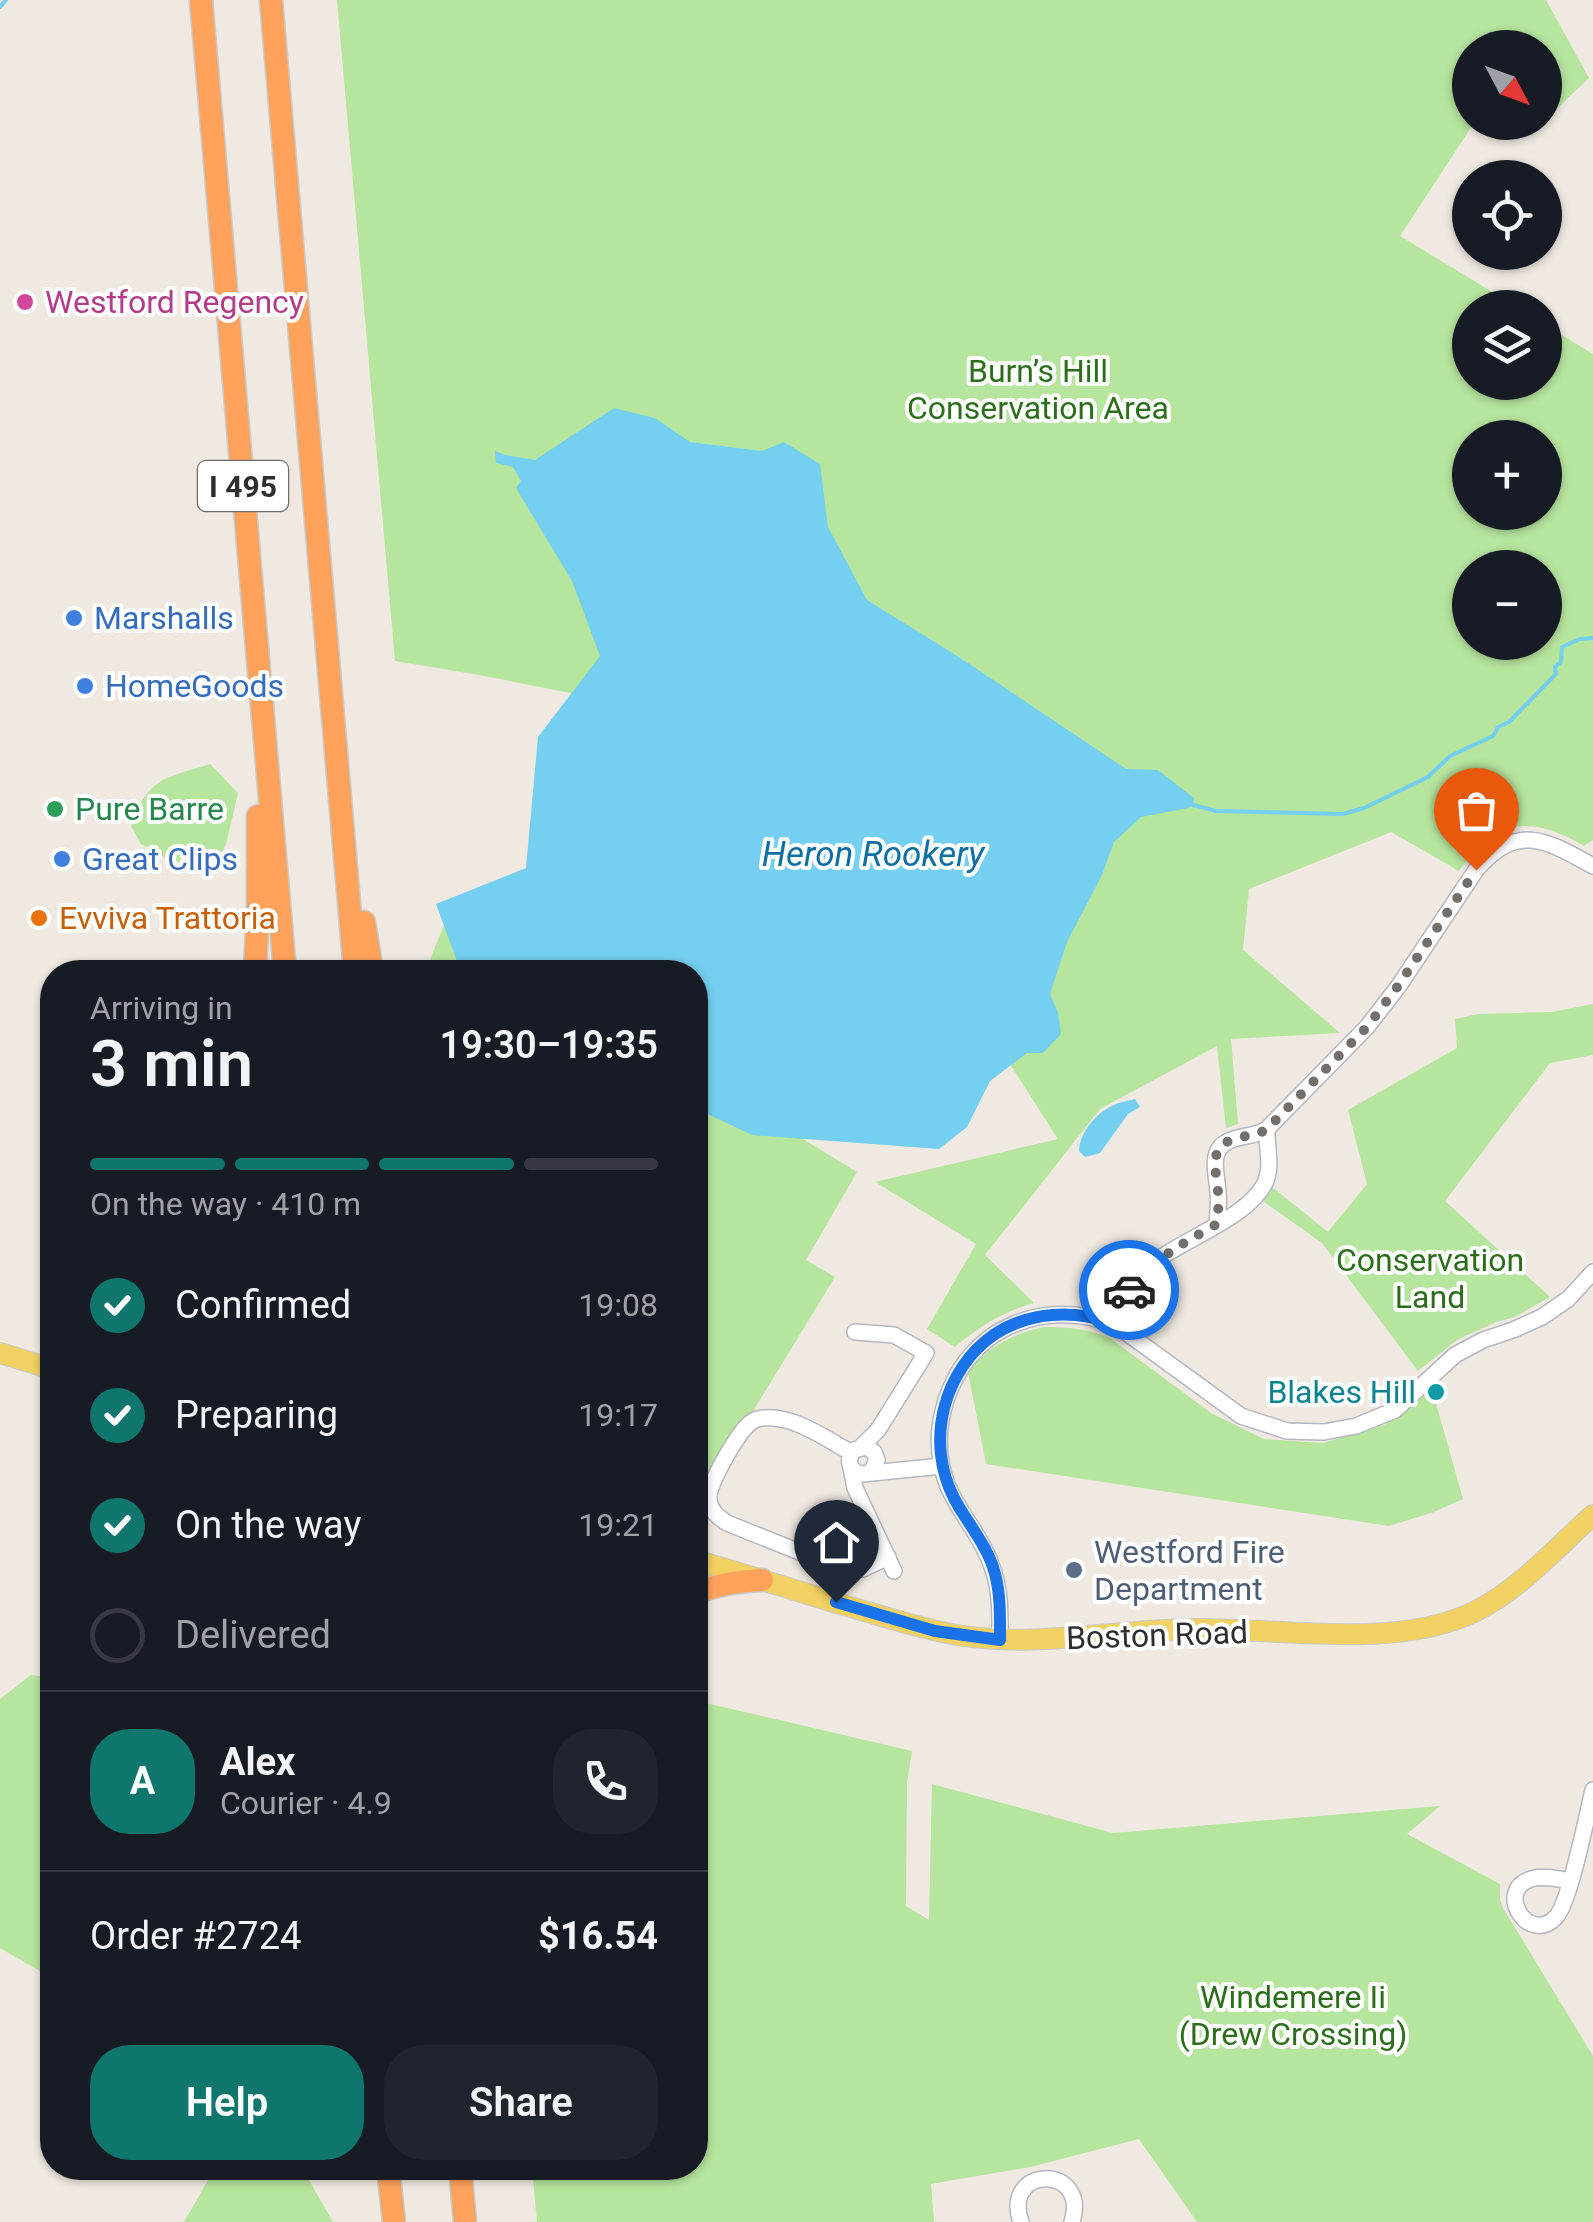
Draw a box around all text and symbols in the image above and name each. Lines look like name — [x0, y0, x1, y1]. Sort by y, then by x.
north arrow — [1452, 30, 1562, 140]
map controls — [1452, 30, 1562, 660]
button: locate — [1452, 160, 1562, 270]
place label: Westford Regency — [45, 283, 304, 321]
button: layers — [1452, 290, 1562, 400]
marker: Westford Regency — [14, 291, 36, 313]
park label: Burn’s Hill Conservation Area — [907, 352, 1169, 427]
button: + — [1452, 420, 1562, 530]
road number: I 495 — [198, 461, 288, 511]
button: − — [1452, 550, 1562, 660]
place label: Marshalls — [94, 599, 234, 637]
marker: Marshalls — [63, 607, 85, 629]
place label: HomeGoods — [105, 667, 284, 705]
marker: HomeGoods — [74, 675, 96, 697]
pin — [1434, 768, 1519, 871]
icon: bag — [1449, 783, 1504, 838]
place label: Pure Barre — [75, 790, 224, 828]
marker: Pure Barre — [44, 798, 66, 820]
water label: Heron Rookery — [762, 834, 986, 875]
place label: Great Clips — [82, 840, 238, 878]
marker: Great Clips — [51, 848, 73, 870]
place label: Evviva Trattoria — [59, 899, 276, 937]
marker: Evviva Trattoria — [28, 907, 50, 929]
text: Arriving in — [90, 989, 233, 1027]
text: 19:30–19:35 — [439, 1023, 658, 1067]
text: 3 min — [90, 1026, 253, 1102]
text: On the way · 410 m — [90, 1185, 361, 1223]
courier — [1079, 1240, 1179, 1340]
park label: Conservation Land — [1336, 1241, 1524, 1316]
icon: car — [1102, 1263, 1157, 1318]
icon: check — [90, 1278, 145, 1333]
text: Confirmed — [175, 1283, 351, 1327]
text: 19:08 — [578, 1286, 658, 1324]
place label: Blakes Hill — [1267, 1373, 1416, 1411]
marker: Blakes Hill — [1425, 1381, 1447, 1403]
icon: check — [90, 1388, 145, 1443]
text: Preparing — [175, 1393, 338, 1437]
text: 19:17 — [578, 1396, 658, 1434]
icon: check — [90, 1498, 145, 1553]
pin — [794, 1500, 879, 1603]
text: On the way — [175, 1503, 361, 1547]
text: 19:21 — [578, 1506, 658, 1544]
icon: home — [809, 1515, 864, 1570]
place label: Westford Fire Department — [1094, 1533, 1285, 1608]
marker: Westford Fire Department — [1063, 1559, 1085, 1581]
text: Delivered — [175, 1613, 331, 1657]
street label: Boston Road — [1065, 1613, 1249, 1657]
button: phone — [553, 1729, 658, 1834]
text: Alex — [220, 1740, 295, 1784]
text: A — [130, 1759, 155, 1803]
text: Courier · 4.9 — [220, 1784, 392, 1822]
text: Order #2724 — [90, 1914, 301, 1958]
text: $16.54 — [538, 1914, 658, 1958]
park label: Windemere Ii (Drew Crossing) — [1179, 1978, 1407, 2053]
button: Help — [90, 2045, 364, 2160]
button: Share — [384, 2045, 658, 2160]

